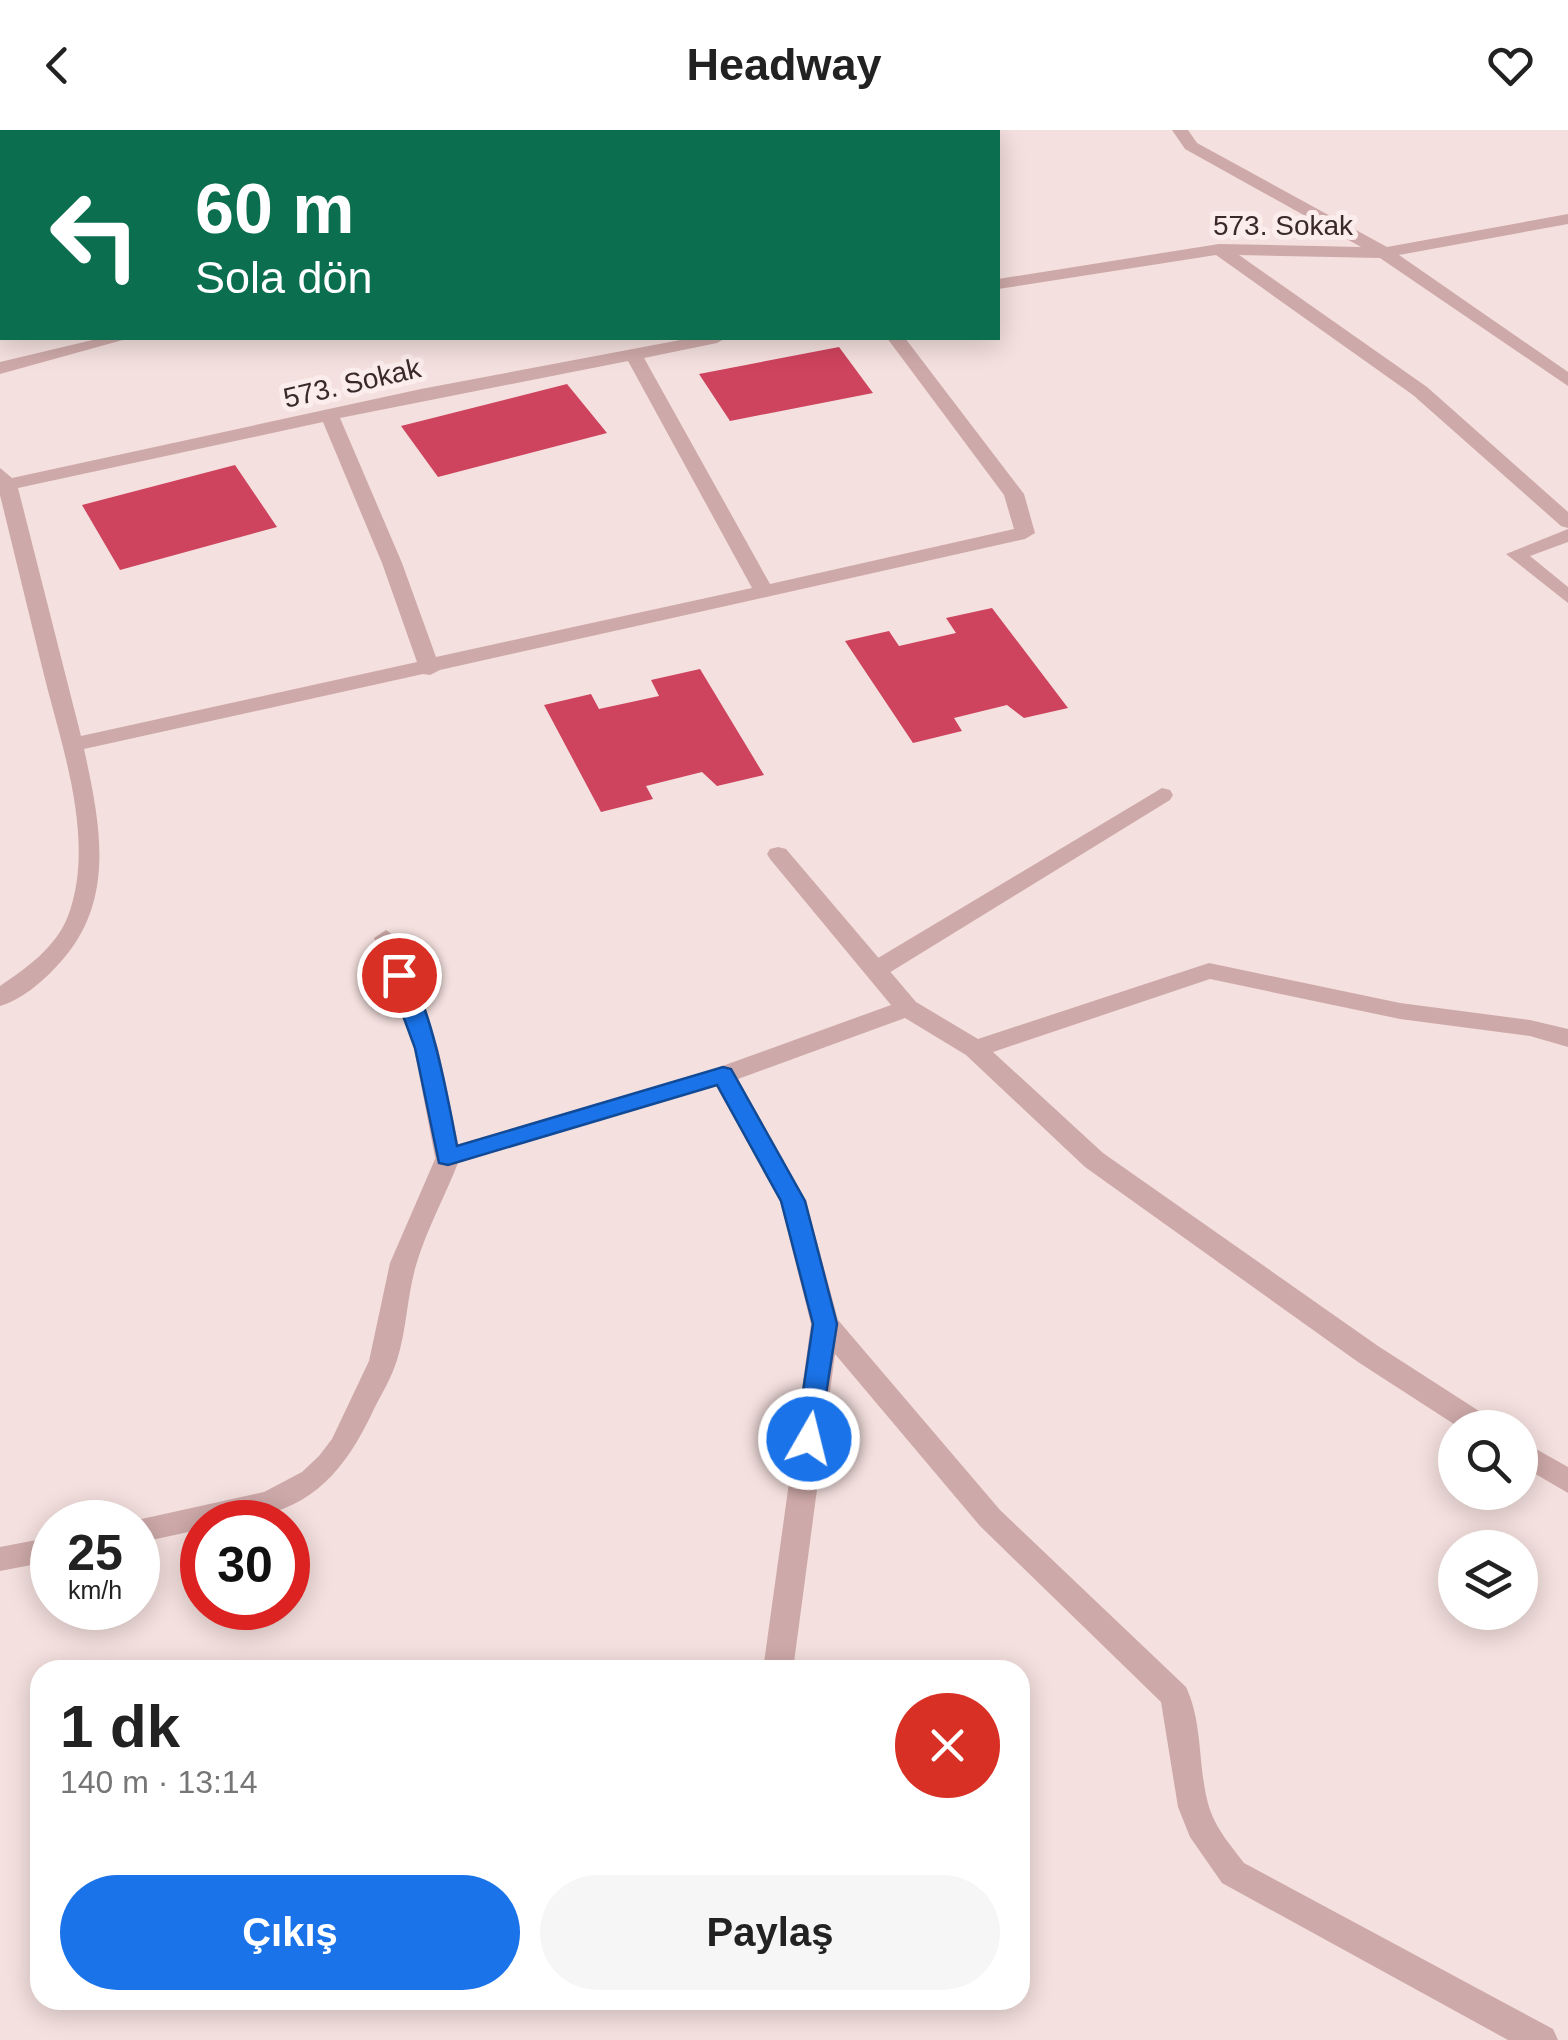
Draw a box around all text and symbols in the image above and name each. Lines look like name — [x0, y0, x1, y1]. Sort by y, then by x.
icon: back — [30, 38, 85, 93]
icon: heart — [1483, 38, 1538, 93]
text: Headway — [686, 39, 882, 90]
icon: left — [30, 170, 160, 300]
text: 60 m — [195, 170, 355, 248]
street label: 573. Sokak — [1213, 210, 1354, 241]
text: Sola dön — [195, 252, 373, 303]
street label: 573. Sokak — [280, 352, 425, 414]
pin — [357, 933, 442, 1018]
icon: arrive — [372, 948, 427, 1003]
position arrow — [757, 1387, 861, 1491]
map controls — [1438, 1410, 1538, 1630]
button: search — [1438, 1410, 1538, 1510]
speed limit sign: 30 — [180, 1500, 310, 1630]
text: 25 — [67, 1525, 123, 1581]
button: layers — [1438, 1530, 1538, 1630]
text: km/h — [68, 1576, 122, 1604]
text: 1 dk — [60, 1693, 180, 1760]
button: close — [895, 1693, 1000, 1798]
text: 140 m · 13:14 — [60, 1764, 257, 1800]
button: Çıkış — [60, 1875, 520, 1990]
button: Paylaş — [540, 1875, 1000, 1990]

